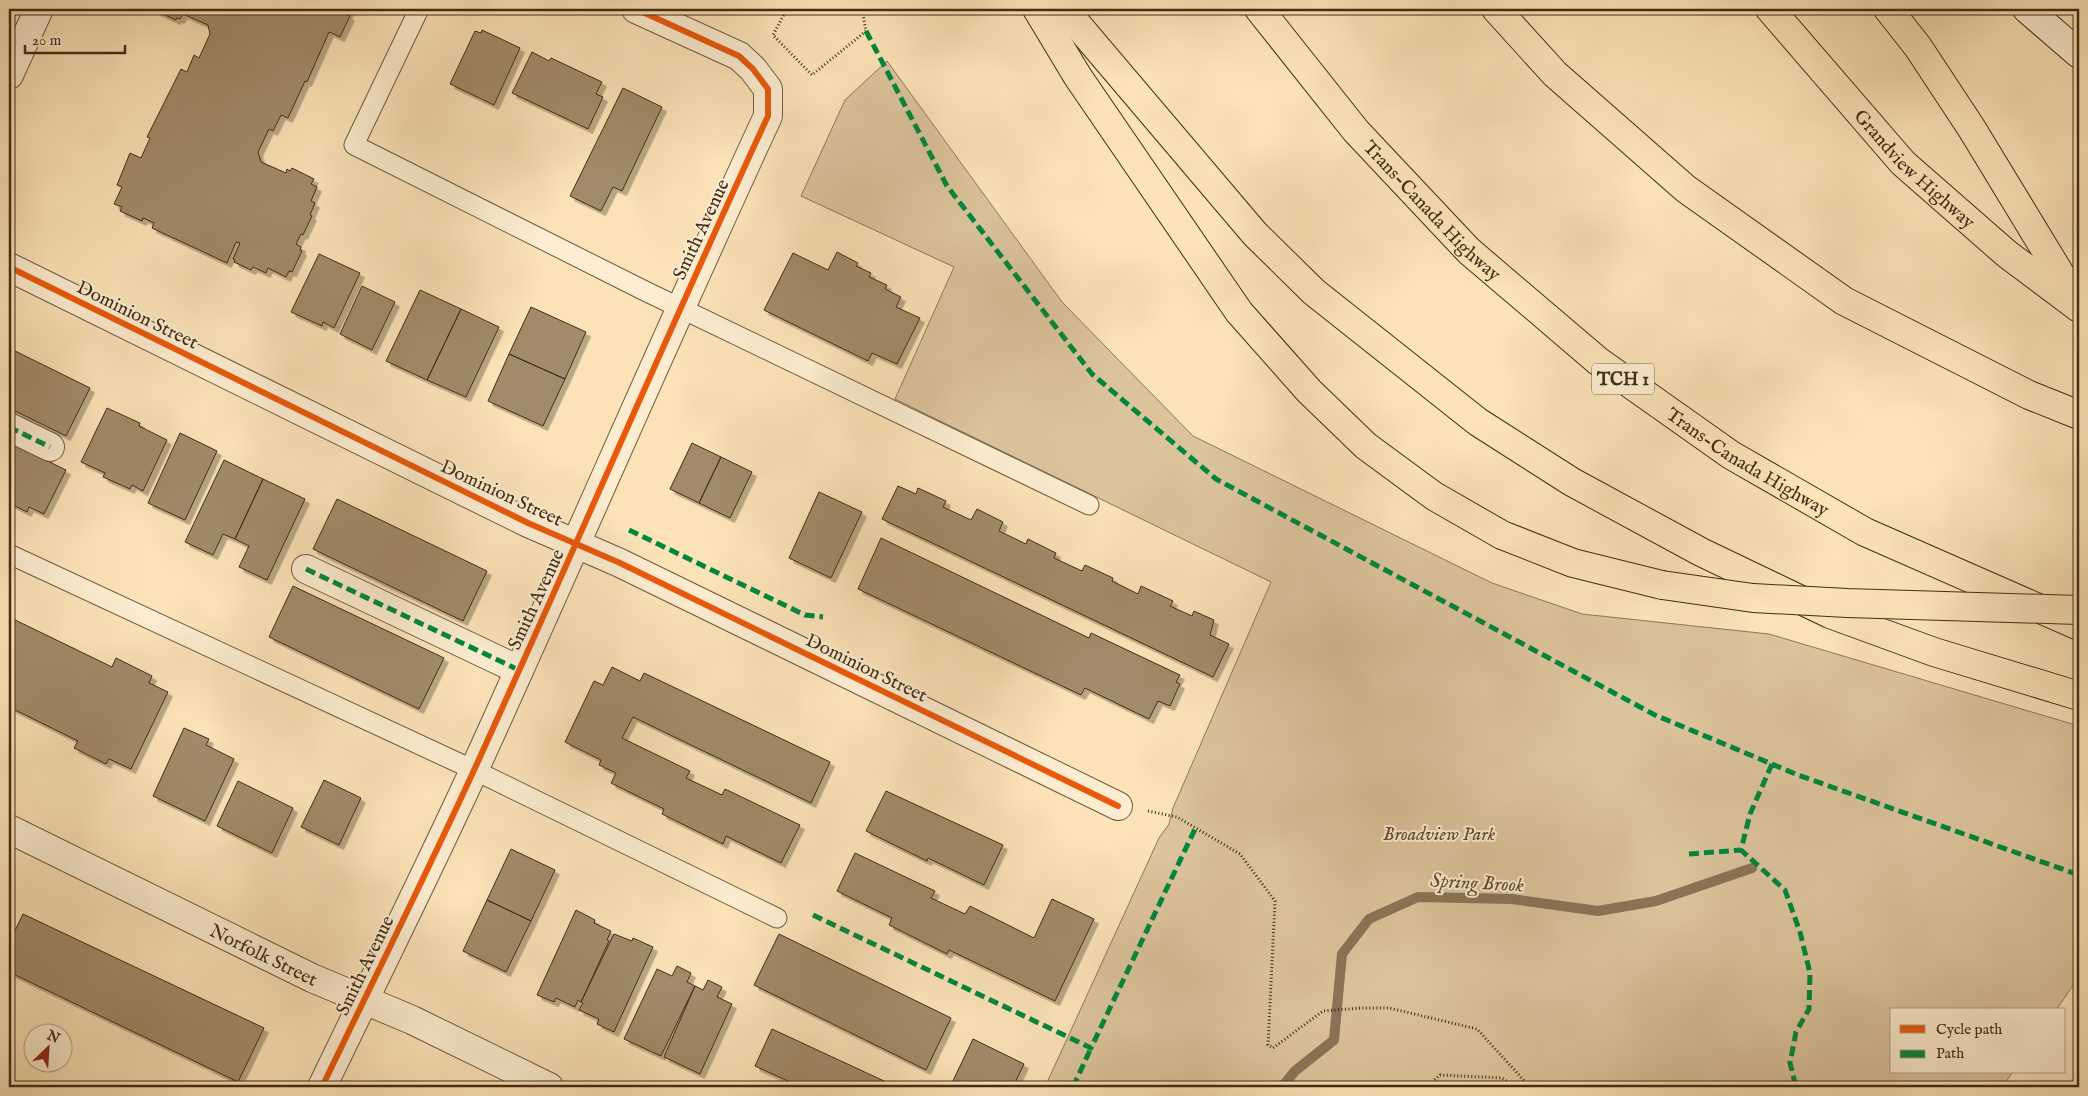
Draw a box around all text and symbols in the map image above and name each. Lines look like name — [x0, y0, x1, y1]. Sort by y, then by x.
scale bar — [25, 22, 125, 54]
text: 20 m — [32, 31, 62, 50]
street label: Grandview Highway — [1848, 105, 1980, 235]
street label: Trans-Canada Highway — [1357, 136, 1506, 287]
street label: Smith Avenue — [668, 175, 736, 284]
street label: Dominion Street — [73, 276, 202, 356]
road number: TCH 1 — [1592, 364, 1654, 394]
street label: Trans-Canada Highway — [1661, 403, 1833, 523]
street label: Dominion Street — [436, 455, 566, 533]
street label: Smith Avenue — [503, 545, 571, 654]
street label: Dominion Street — [802, 629, 931, 709]
park label: Broadview Park — [1383, 823, 1496, 847]
water label: Spring Brook — [1429, 869, 1524, 899]
street label: Smith Avenue — [331, 912, 400, 1020]
street label: Norfolk Street — [205, 920, 321, 993]
legend — [1890, 1008, 2066, 1074]
text: Cycle path — [1936, 1020, 2002, 1039]
north arrow — [22, 1024, 72, 1074]
text: N — [43, 1026, 62, 1048]
text: Path — [1936, 1044, 1964, 1063]

